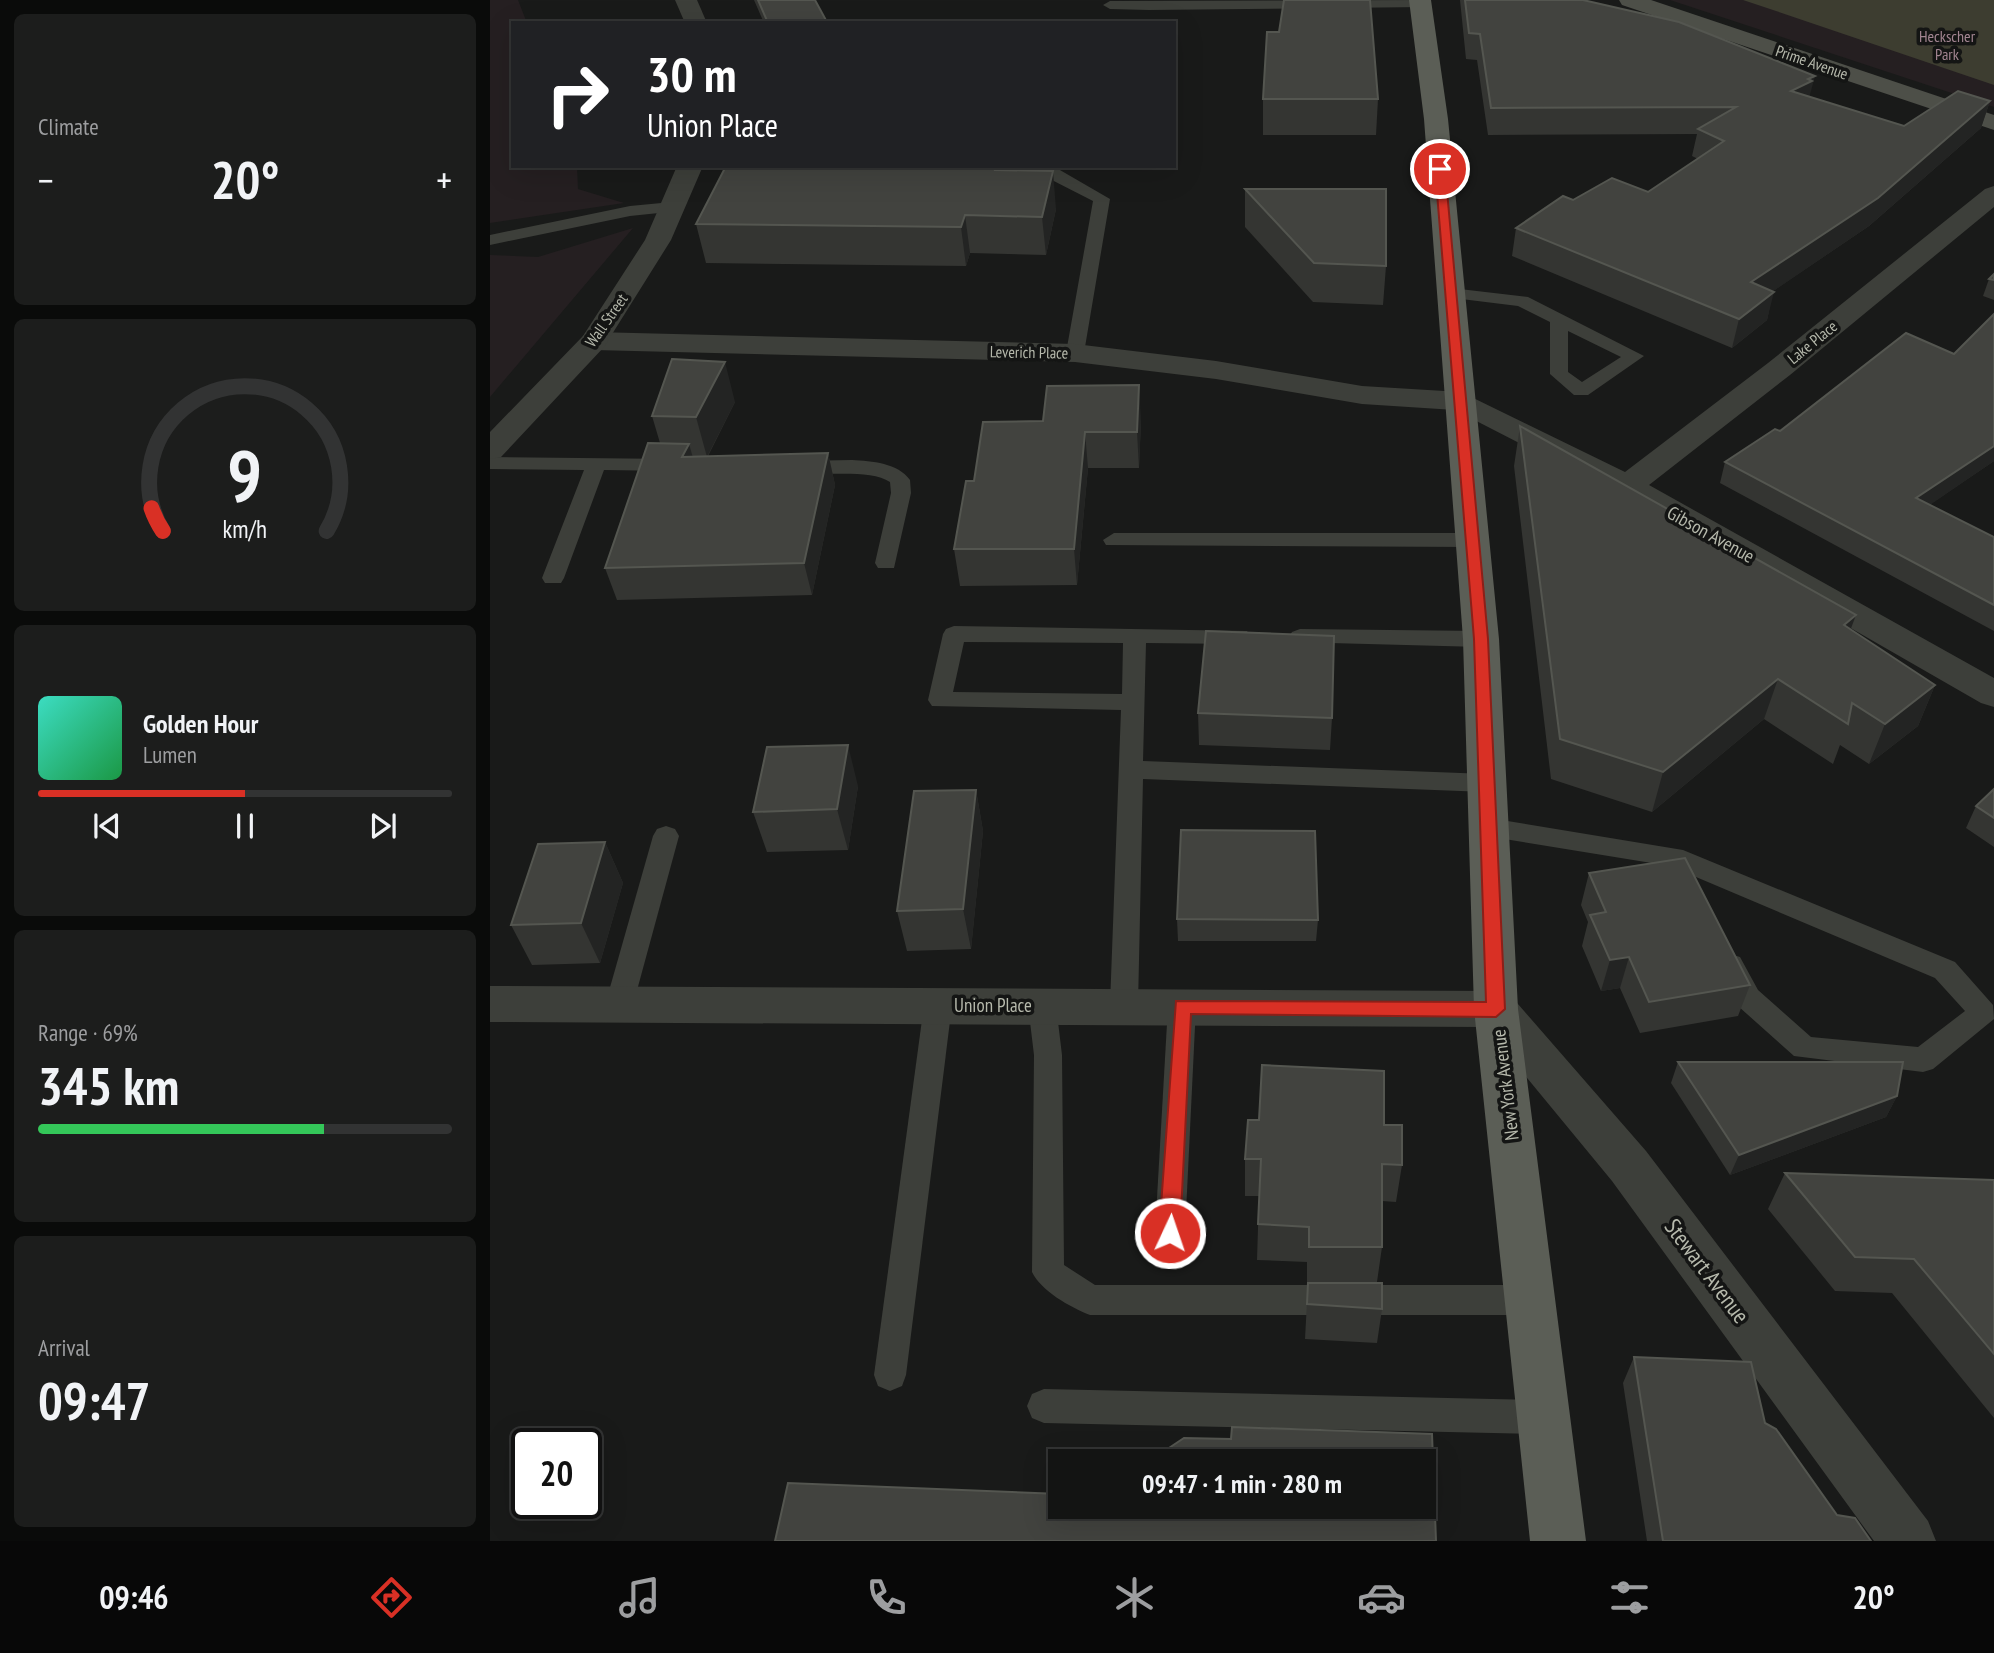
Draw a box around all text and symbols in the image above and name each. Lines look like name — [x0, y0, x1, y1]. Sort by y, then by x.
park label: Heckscher Park — [1919, 26, 1976, 64]
street label: Prime Avenue — [1773, 40, 1851, 84]
text: 30 m — [647, 42, 736, 106]
icon: right — [532, 49, 623, 140]
text: Union Place — [647, 104, 778, 146]
text: Climate — [38, 112, 99, 141]
pin — [1410, 139, 1470, 199]
text: 20° — [211, 146, 279, 213]
icon: arrive — [1421, 150, 1459, 188]
text: − — [38, 155, 54, 204]
text: + — [436, 155, 452, 204]
street label: Wall Street — [580, 289, 632, 351]
street label: Lake Place — [1783, 316, 1841, 368]
street label: Leverich Place — [990, 341, 1068, 363]
text: 9 — [228, 428, 262, 522]
street label: Gibson Avenue — [1663, 500, 1759, 568]
text: km/h — [223, 513, 267, 545]
text: Golden Hour — [143, 707, 258, 740]
text: Lumen — [143, 740, 197, 769]
icon: previous — [88, 807, 126, 845]
icon: pause — [226, 807, 264, 845]
icon: next — [364, 807, 402, 845]
street label: Union Place — [954, 993, 1032, 1017]
text: Range · 69% — [38, 1018, 138, 1047]
street label: New York Avenue — [1486, 1028, 1524, 1142]
text: 345 km — [38, 1052, 179, 1119]
position arrow — [1133, 1196, 1207, 1270]
street label: Stewart Avenue — [1659, 1213, 1756, 1329]
text: Arrival — [38, 1333, 90, 1362]
text: 09:47 — [38, 1367, 150, 1434]
speed limit sign: 20 — [511, 1428, 602, 1519]
text: 09:47 · 1 min · 280 m — [1142, 1467, 1342, 1500]
icon: directions — [367, 1573, 416, 1622]
icon: music — [615, 1573, 664, 1622]
icon: phone — [862, 1573, 911, 1622]
icon: climate — [1110, 1573, 1159, 1622]
icon: car — [1357, 1573, 1406, 1622]
icon: filters — [1605, 1573, 1654, 1622]
text: 09:46 — [99, 1576, 169, 1618]
text: 20° — [1852, 1576, 1895, 1618]

